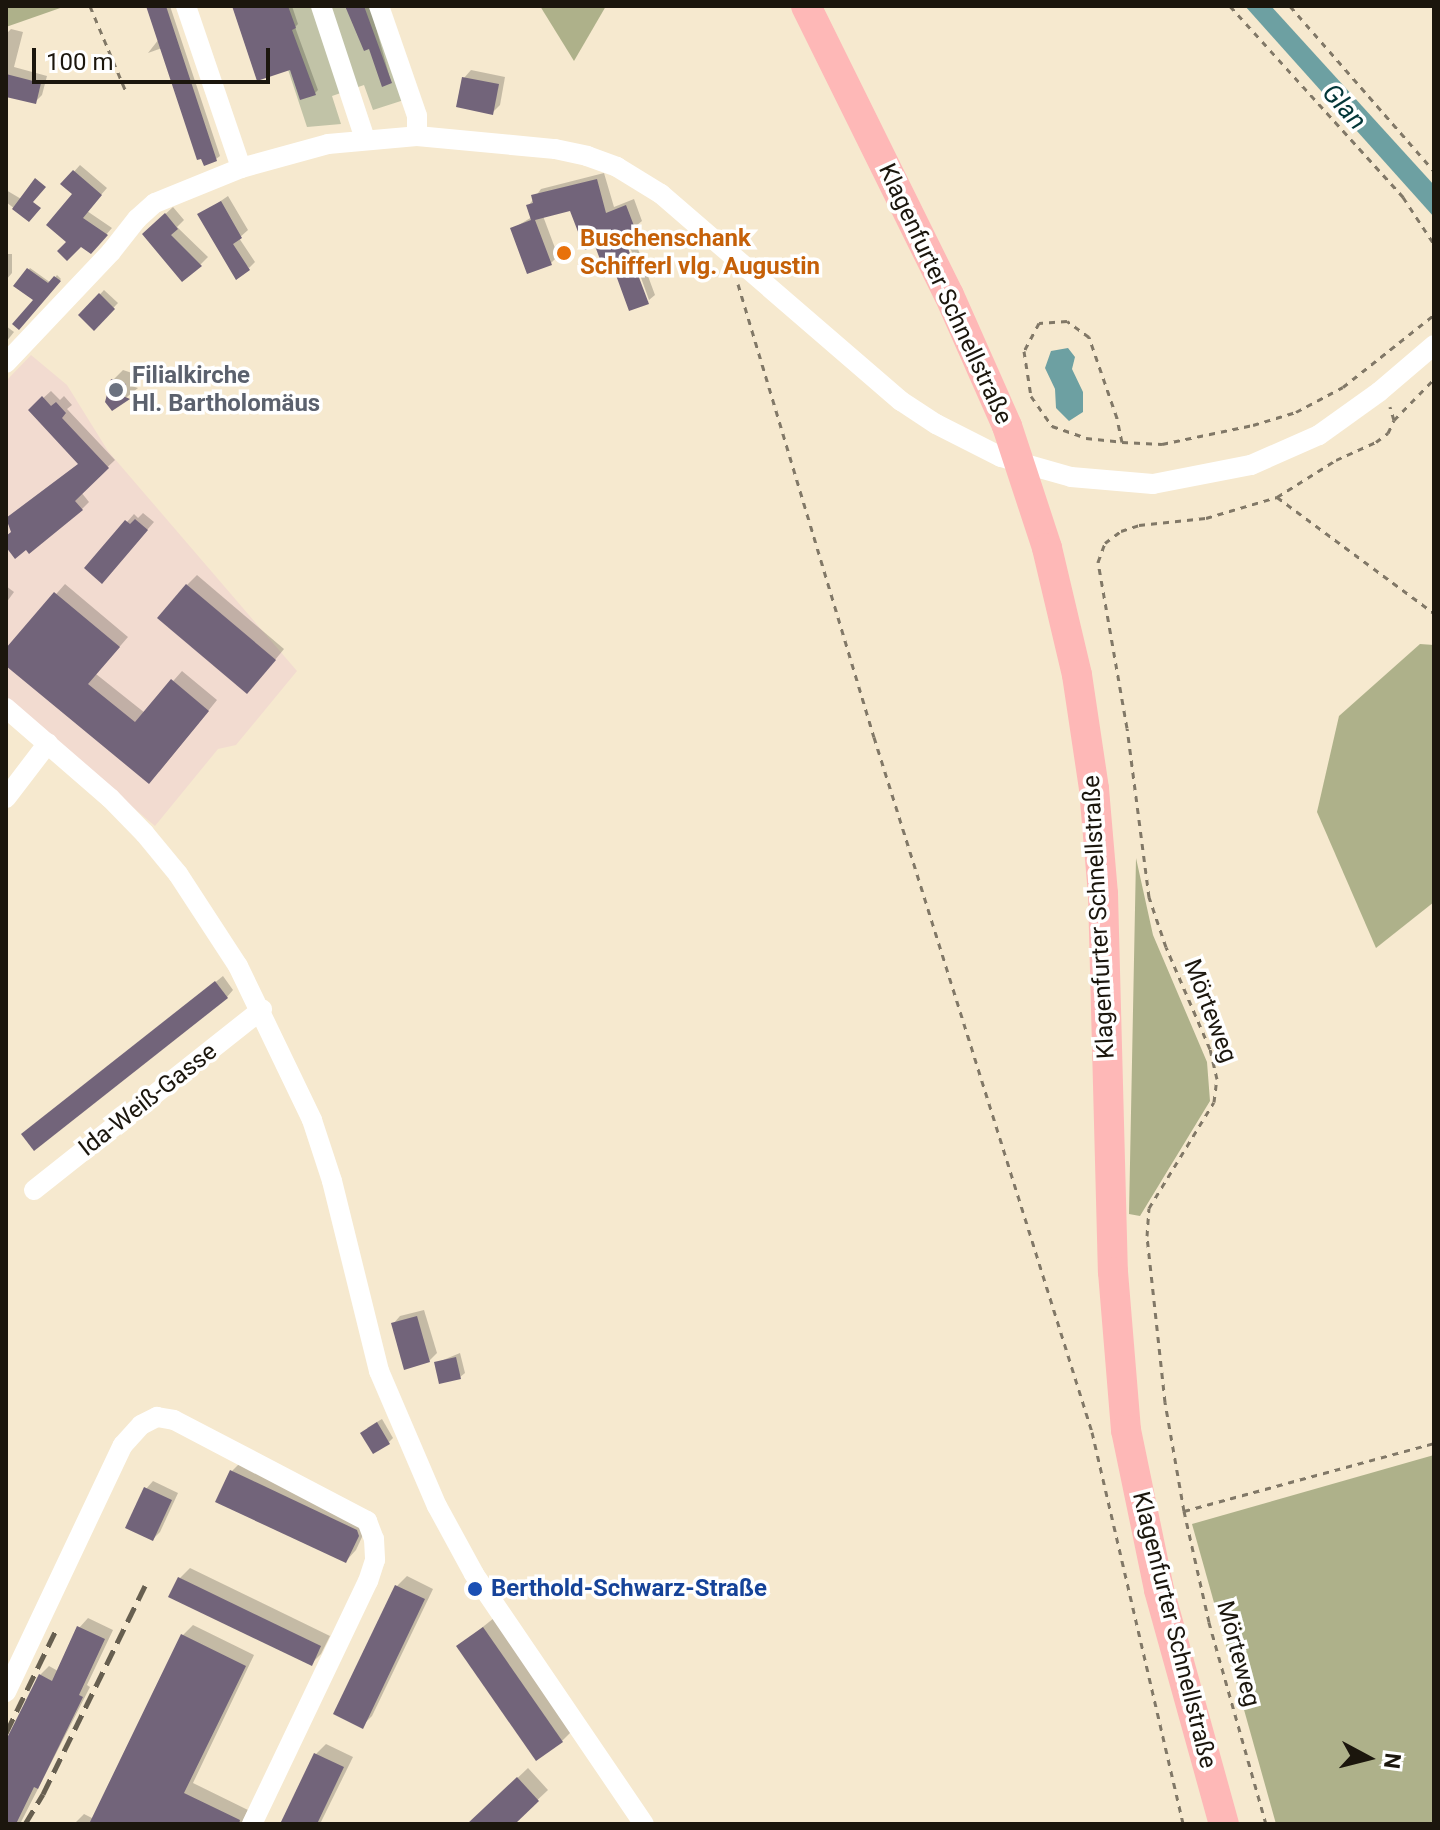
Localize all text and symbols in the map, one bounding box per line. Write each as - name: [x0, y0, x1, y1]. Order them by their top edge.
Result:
- scale bar: [36, 32, 274, 82]
- text: 100 m: [46, 48, 113, 76]
- water label: Glan: [1315, 78, 1373, 136]
- street label: Klagenfurter Schnellstraße: [872, 159, 1018, 429]
- place label: Buschenschank Schifferl vlg. Augustin: [580, 225, 820, 281]
- marker: Buschenschank Schifferl vlg. Augustin: [555, 244, 573, 262]
- place label: Filialkirche Hl. Bartholomäus: [132, 362, 320, 418]
- marker: Filialkirche Hl. Bartholomäus: [107, 381, 125, 399]
- street label: Klagenfurter Schnellstraße: [1077, 774, 1121, 1060]
- street label: Mörteweg: [1177, 955, 1243, 1067]
- street label: Ida-Weiß-Gasse: [73, 1037, 223, 1163]
- street label: Klagenfurter Schnellstraße: [1126, 1489, 1222, 1771]
- place label: Berthold-Schwarz-Straße: [491, 1575, 767, 1603]
- marker: Berthold-Schwarz-Straße: [466, 1580, 484, 1598]
- street label: Mörteweg: [1210, 1598, 1266, 1710]
- north arrow: [1328, 1718, 1408, 1798]
- text: N: [1379, 1752, 1406, 1770]

